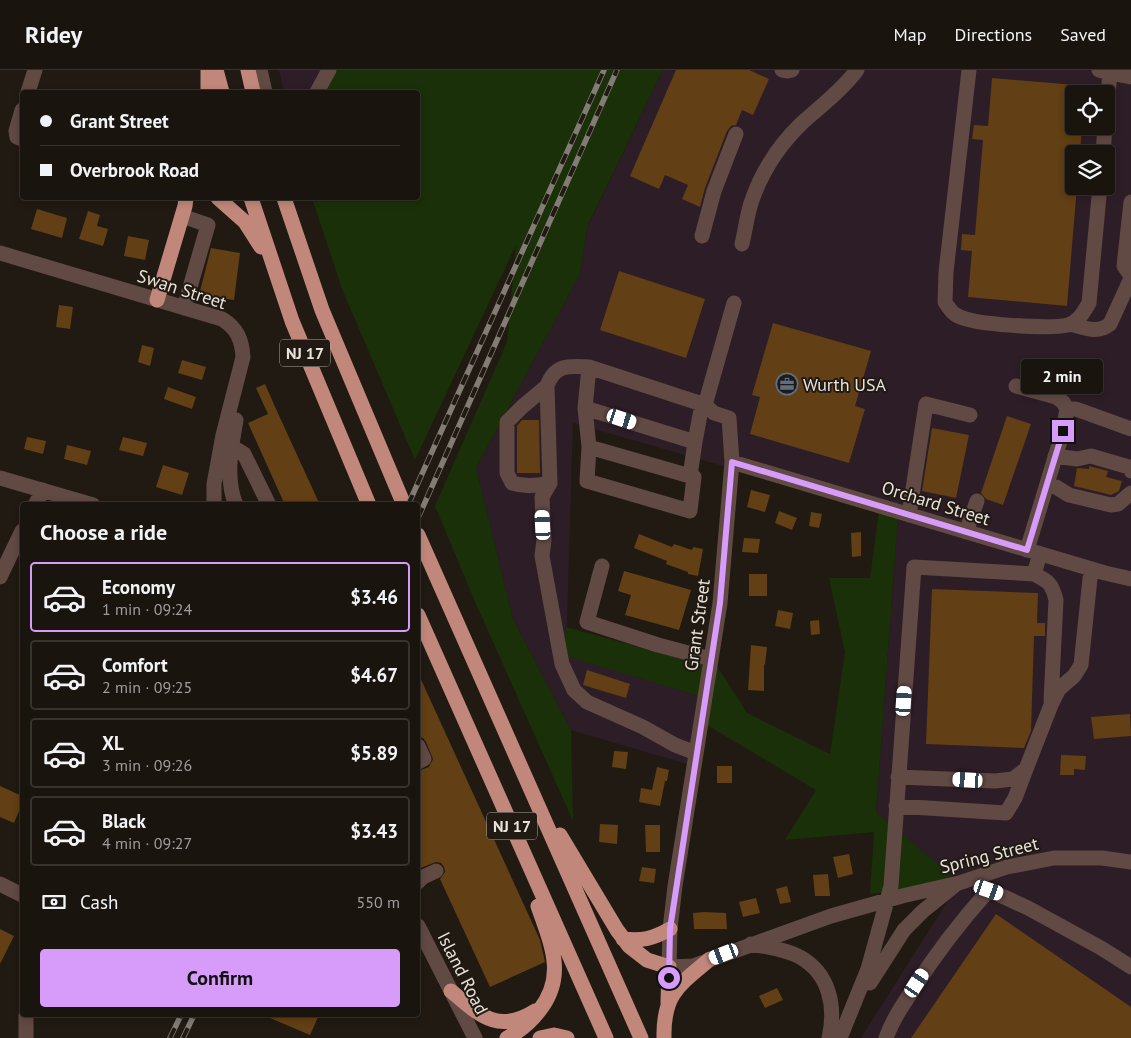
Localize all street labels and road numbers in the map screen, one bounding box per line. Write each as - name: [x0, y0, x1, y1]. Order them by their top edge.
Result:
- street label: Swan Street: [135, 264, 229, 314]
- road number: NJ 17: [280, 340, 330, 366]
- street label: Orchard Street: [879, 476, 993, 530]
- street label: Grant Street: [679, 577, 715, 673]
- road number: NJ 17: [487, 812, 537, 839]
- street label: Spring Street: [937, 832, 1041, 878]
- street label: Island Road: [432, 928, 494, 1018]

